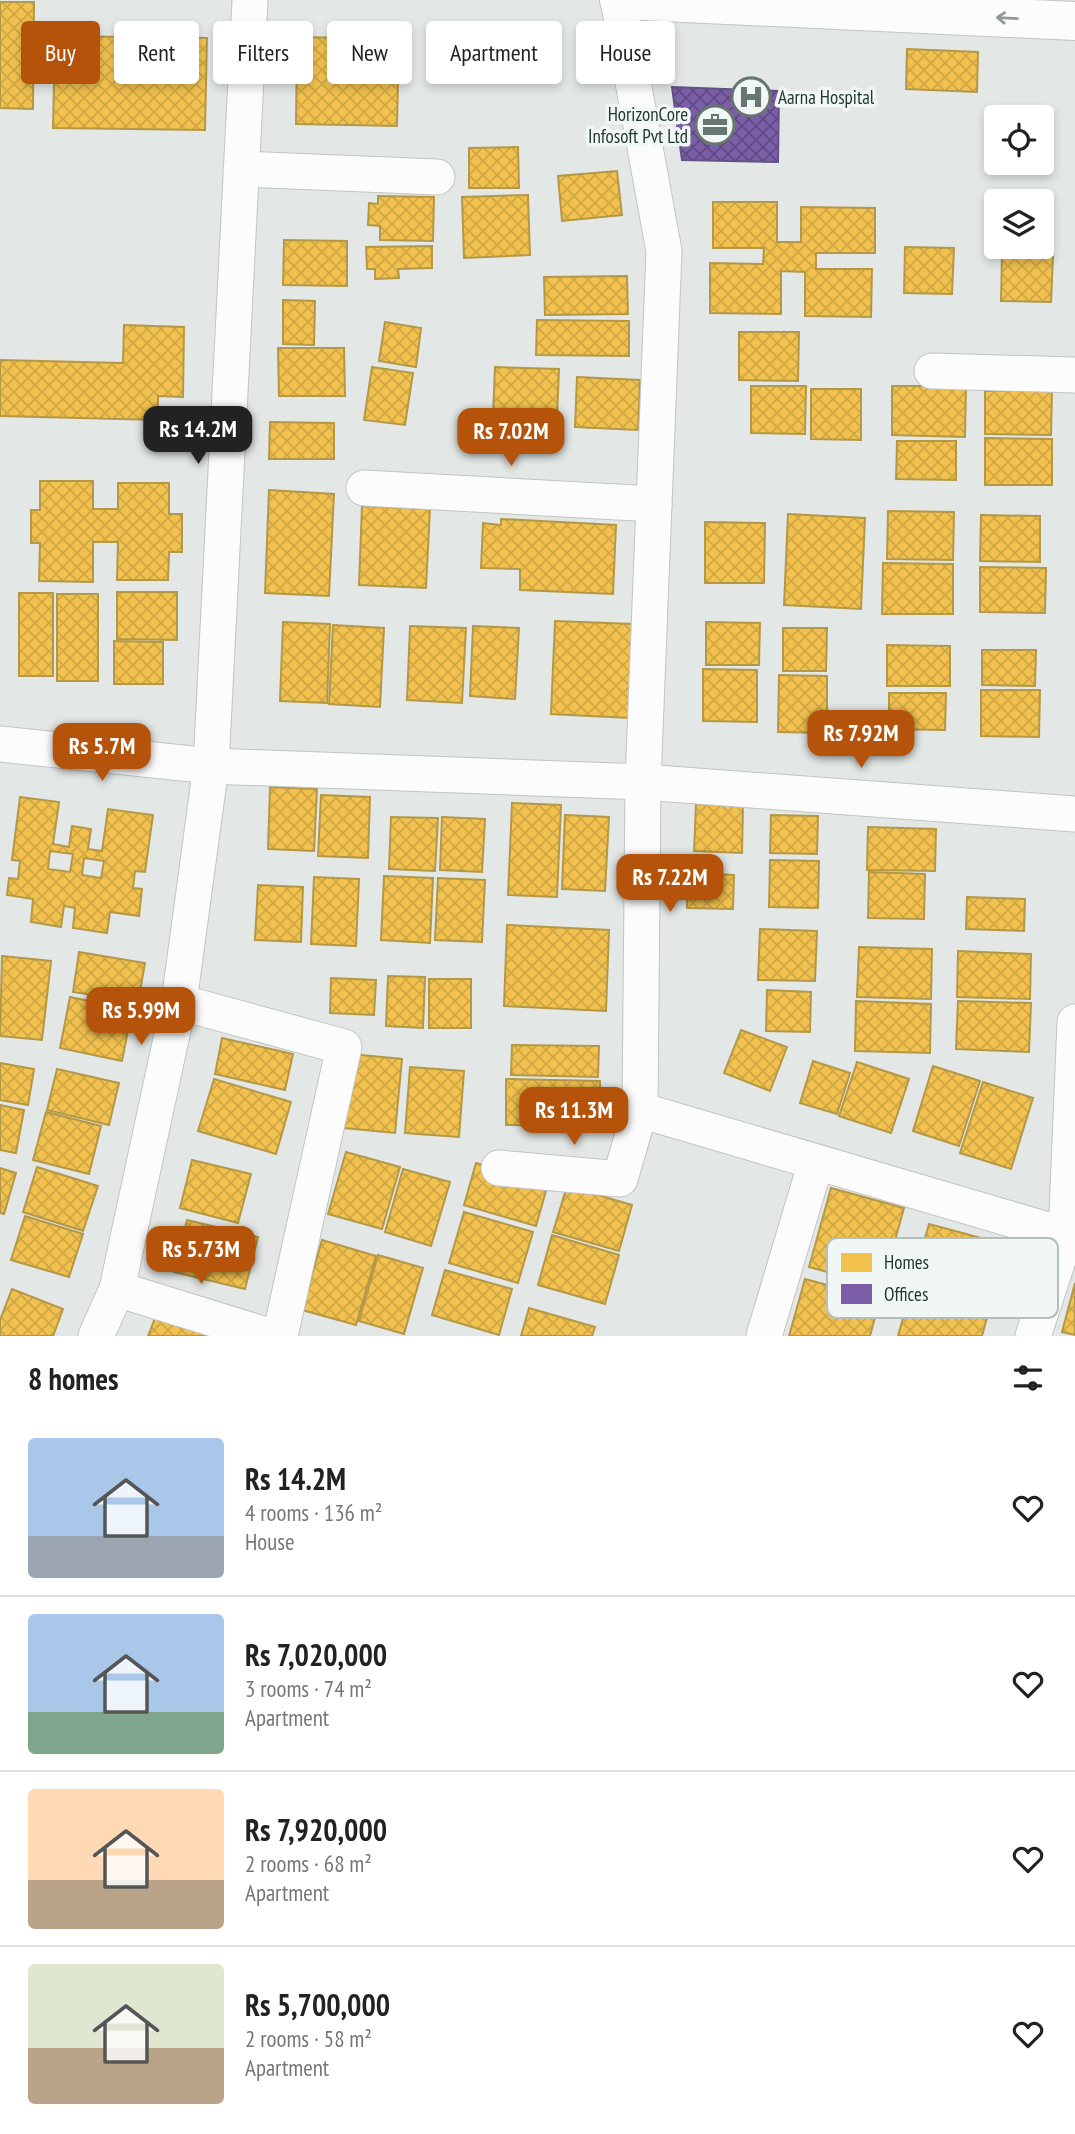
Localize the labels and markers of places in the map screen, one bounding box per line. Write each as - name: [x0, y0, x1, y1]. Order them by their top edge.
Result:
- hospital icon: Aarna Hospital: [730, 76, 772, 118]
- place label: Aarna Hospital: [778, 85, 875, 109]
- place label: HorizonCore Infosoft Pvt Ltd: [588, 102, 688, 148]
- office icon: HorizonCore Infosoft Pvt Ltd: [694, 104, 736, 146]
- pin: Rs 14.2M: [126, 406, 270, 466]
- pin: Rs 7.02M: [439, 408, 583, 468]
- pin: Rs 7.92M: [789, 710, 933, 770]
- pin: Rs 5.7M: [37, 724, 167, 783]
- pin: Rs 7.22M: [598, 855, 742, 914]
- pin: Rs 5.99M: [69, 988, 213, 1047]
- pin: Rs 11.3M: [502, 1088, 646, 1147]
- pin: Rs 5.73M: [129, 1226, 273, 1286]

